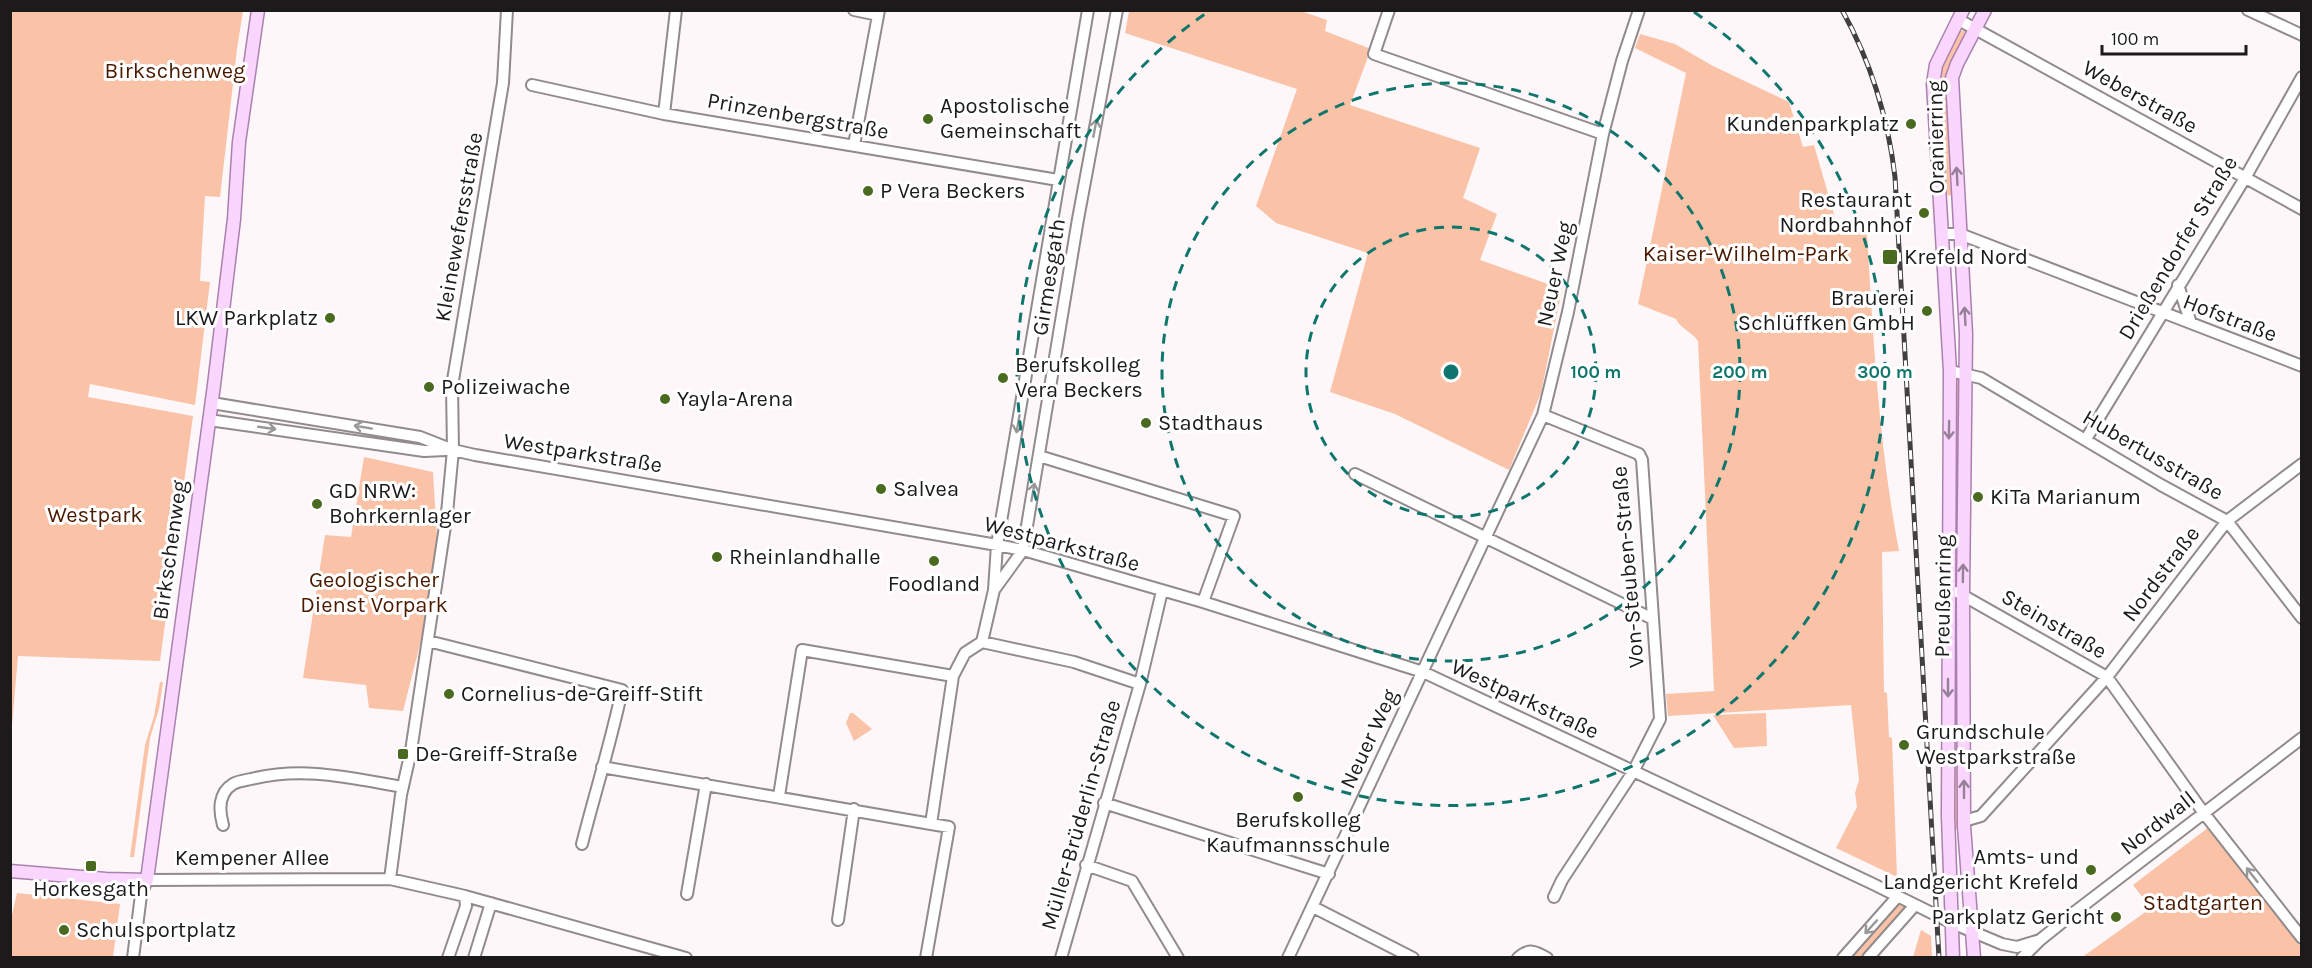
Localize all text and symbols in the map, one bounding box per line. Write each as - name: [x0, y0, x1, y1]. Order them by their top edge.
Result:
- scale bar: [2102, 18, 2246, 56]
- text: 100 m: [2111, 28, 2159, 50]
- street label: Weberstraße: [2078, 55, 2202, 139]
- park label: Birkschenweg: [105, 58, 246, 84]
- street label: Oranierring: [1922, 79, 1950, 194]
- street label: Prinzenbergstraße: [705, 87, 891, 145]
- place label: Apostolische Gemeinschaft: [940, 93, 1081, 144]
- place label: Kundenparkplatz: [1726, 111, 1899, 137]
- marker: Apostolische Gemeinschaft: [921, 112, 935, 126]
- marker: Kundenparkplatz: [1904, 117, 1918, 131]
- one-way arrow: [1090, 119, 1101, 138]
- street label: Kleinewefersstraße: [430, 130, 488, 324]
- street label: Drießendorfer Straße: [2113, 151, 2243, 345]
- one-way arrow: [1951, 166, 1962, 186]
- place label: P Vera Beckers: [880, 178, 1025, 204]
- marker: P Vera Beckers: [861, 184, 875, 198]
- place label: Restaurant Nordbahnhof: [1779, 187, 1912, 238]
- marker: Restaurant Nordbahnhof: [1917, 206, 1931, 220]
- street label: Girmesgath: [1027, 217, 1071, 337]
- street label: Neuer Weg: [1531, 218, 1579, 329]
- park label: Kaiser-Wilhelm-Park: [1643, 241, 1849, 267]
- place label: Krefeld Nord: [1904, 244, 2028, 270]
- marker: Krefeld Nord: [1881, 248, 1899, 266]
- place label: Brauerei Schlüffken GmbH: [1738, 285, 1915, 336]
- street label: Hofstraße: [2179, 288, 2281, 348]
- marker: Brauerei Schlüffken GmbH: [1920, 304, 1934, 318]
- place label: LKW Parkplatz: [175, 305, 318, 331]
- one-way arrow: [1959, 306, 1970, 326]
- marker: LKW Parkplatz: [323, 311, 337, 325]
- place label: Berufskolleg Vera Beckers: [1015, 352, 1143, 403]
- text: 100 m: [1571, 361, 1621, 383]
- text: 200 m: [1712, 361, 1768, 383]
- text: 300 m: [1857, 361, 1913, 383]
- centre of rings: [1441, 362, 1461, 382]
- marker: Berufskolleg Vera Beckers: [996, 371, 1010, 385]
- place label: Polizeiwache: [441, 374, 570, 400]
- marker: Polizeiwache: [422, 380, 436, 394]
- place label: Yayla-Arena: [677, 386, 793, 412]
- marker: Yayla-Arena: [658, 392, 672, 406]
- street label: Hubertusstraße: [2078, 404, 2228, 506]
- place label: Stadthaus: [1158, 410, 1263, 436]
- one-way arrow: [1012, 414, 1023, 434]
- marker: Stadthaus: [1139, 416, 1153, 430]
- one-way arrow: [1943, 419, 1955, 439]
- one-way arrow: [353, 422, 373, 433]
- one-way arrow: [256, 423, 276, 434]
- street label: Westparkstraße: [502, 428, 664, 478]
- street label: Von-Steuben-Straße: [1606, 465, 1650, 669]
- place label: Salvea: [893, 476, 959, 502]
- street label: Birkschenweg: [147, 478, 193, 622]
- place label: GD NRW: Bohrkernlager: [329, 478, 471, 529]
- marker: Salvea: [874, 482, 888, 496]
- one-way arrow: [1028, 483, 1039, 503]
- place label: KiTa Marianum: [1990, 484, 2141, 510]
- marker: KiTa Marianum: [1971, 490, 1985, 504]
- marker: GD NRW: Bohrkernlager: [310, 497, 324, 511]
- park label: Westpark: [47, 502, 143, 528]
- street label: Westparkstraße: [981, 511, 1143, 577]
- street label: Nordstraße: [2117, 521, 2205, 627]
- street label: Preußenring: [1929, 534, 1957, 658]
- place label: Rheinlandhalle: [729, 544, 880, 570]
- marker: Rheinlandhalle: [710, 550, 724, 564]
- marker: Foodland: [927, 554, 941, 568]
- one-way arrow: [1958, 563, 1969, 583]
- park label: Geologischer Dienst Vorpark: [300, 567, 448, 618]
- place label: Foodland: [888, 571, 980, 597]
- street label: Steinstraße: [1997, 583, 2111, 665]
- street label: Westparkstraße: [1447, 653, 1603, 745]
- one-way arrow: [1942, 677, 1954, 697]
- place label: Cornelius-de-Greiff-Stift: [461, 681, 703, 707]
- street label: Neuer Weg: [1335, 685, 1404, 793]
- marker: Cornelius-de-Greiff-Stift: [442, 687, 456, 701]
- street label: Müller-Brüderlin-Straße: [1036, 697, 1126, 933]
- place label: Grundschule Westparkstraße: [1916, 719, 2076, 770]
- marker: Grundschule Westparkstraße: [1897, 738, 1911, 752]
- place label: De-Greiff-Straße: [415, 741, 578, 767]
- marker: De-Greiff-Straße: [396, 747, 410, 761]
- one-way arrow: [1958, 779, 1970, 799]
- street label: Nordwall: [2115, 786, 2201, 860]
- marker: Berufskolleg Kaufmannsschule: [1291, 790, 1305, 804]
- place label: Berufskolleg Kaufmannsschule: [1206, 807, 1390, 858]
- place label: Amts- und Landgericht Krefeld: [1883, 844, 2079, 895]
- street label: Kempener Allee: [175, 845, 329, 871]
- marker: Horkesgath: [84, 859, 98, 873]
- marker: Amts- und Landgericht Krefeld: [2084, 863, 2098, 877]
- one-way arrow: [2246, 868, 2259, 884]
- place label: Horkesgath: [33, 876, 149, 902]
- park label: Stadtgarten: [2143, 890, 2263, 916]
- place label: Parkplatz Gericht: [1931, 904, 2104, 930]
- marker: Parkplatz Gericht: [2109, 910, 2123, 924]
- place label: Schulsportplatz: [76, 917, 236, 943]
- one-way arrow: [1864, 919, 1878, 934]
- marker: Schulsportplatz: [57, 923, 71, 937]

